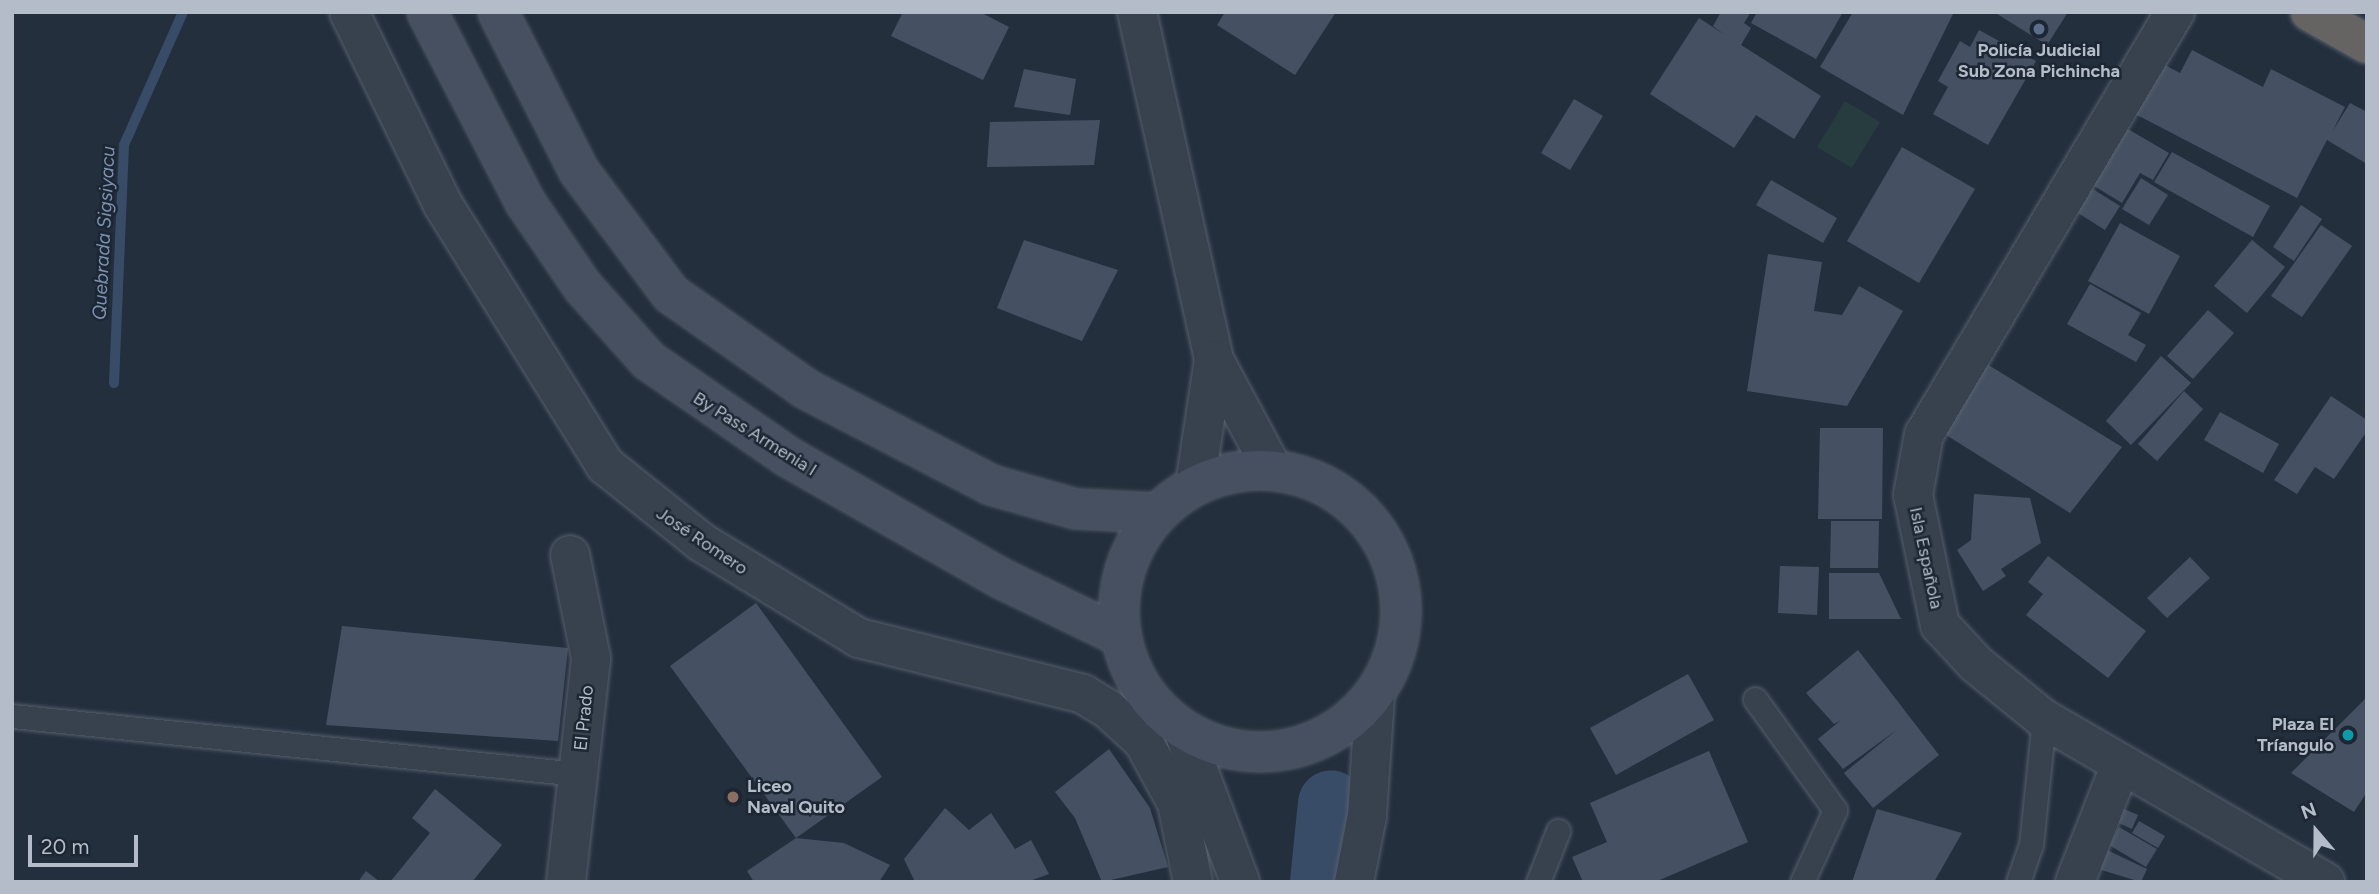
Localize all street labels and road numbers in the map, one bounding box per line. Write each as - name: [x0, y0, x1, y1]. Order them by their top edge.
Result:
- street label: By Pass Armenia I: [689, 387, 821, 481]
- street label: José Romero: [652, 502, 752, 580]
- street label: Isla Española: [1905, 505, 1947, 611]
- street label: El Prado: [570, 684, 598, 752]

